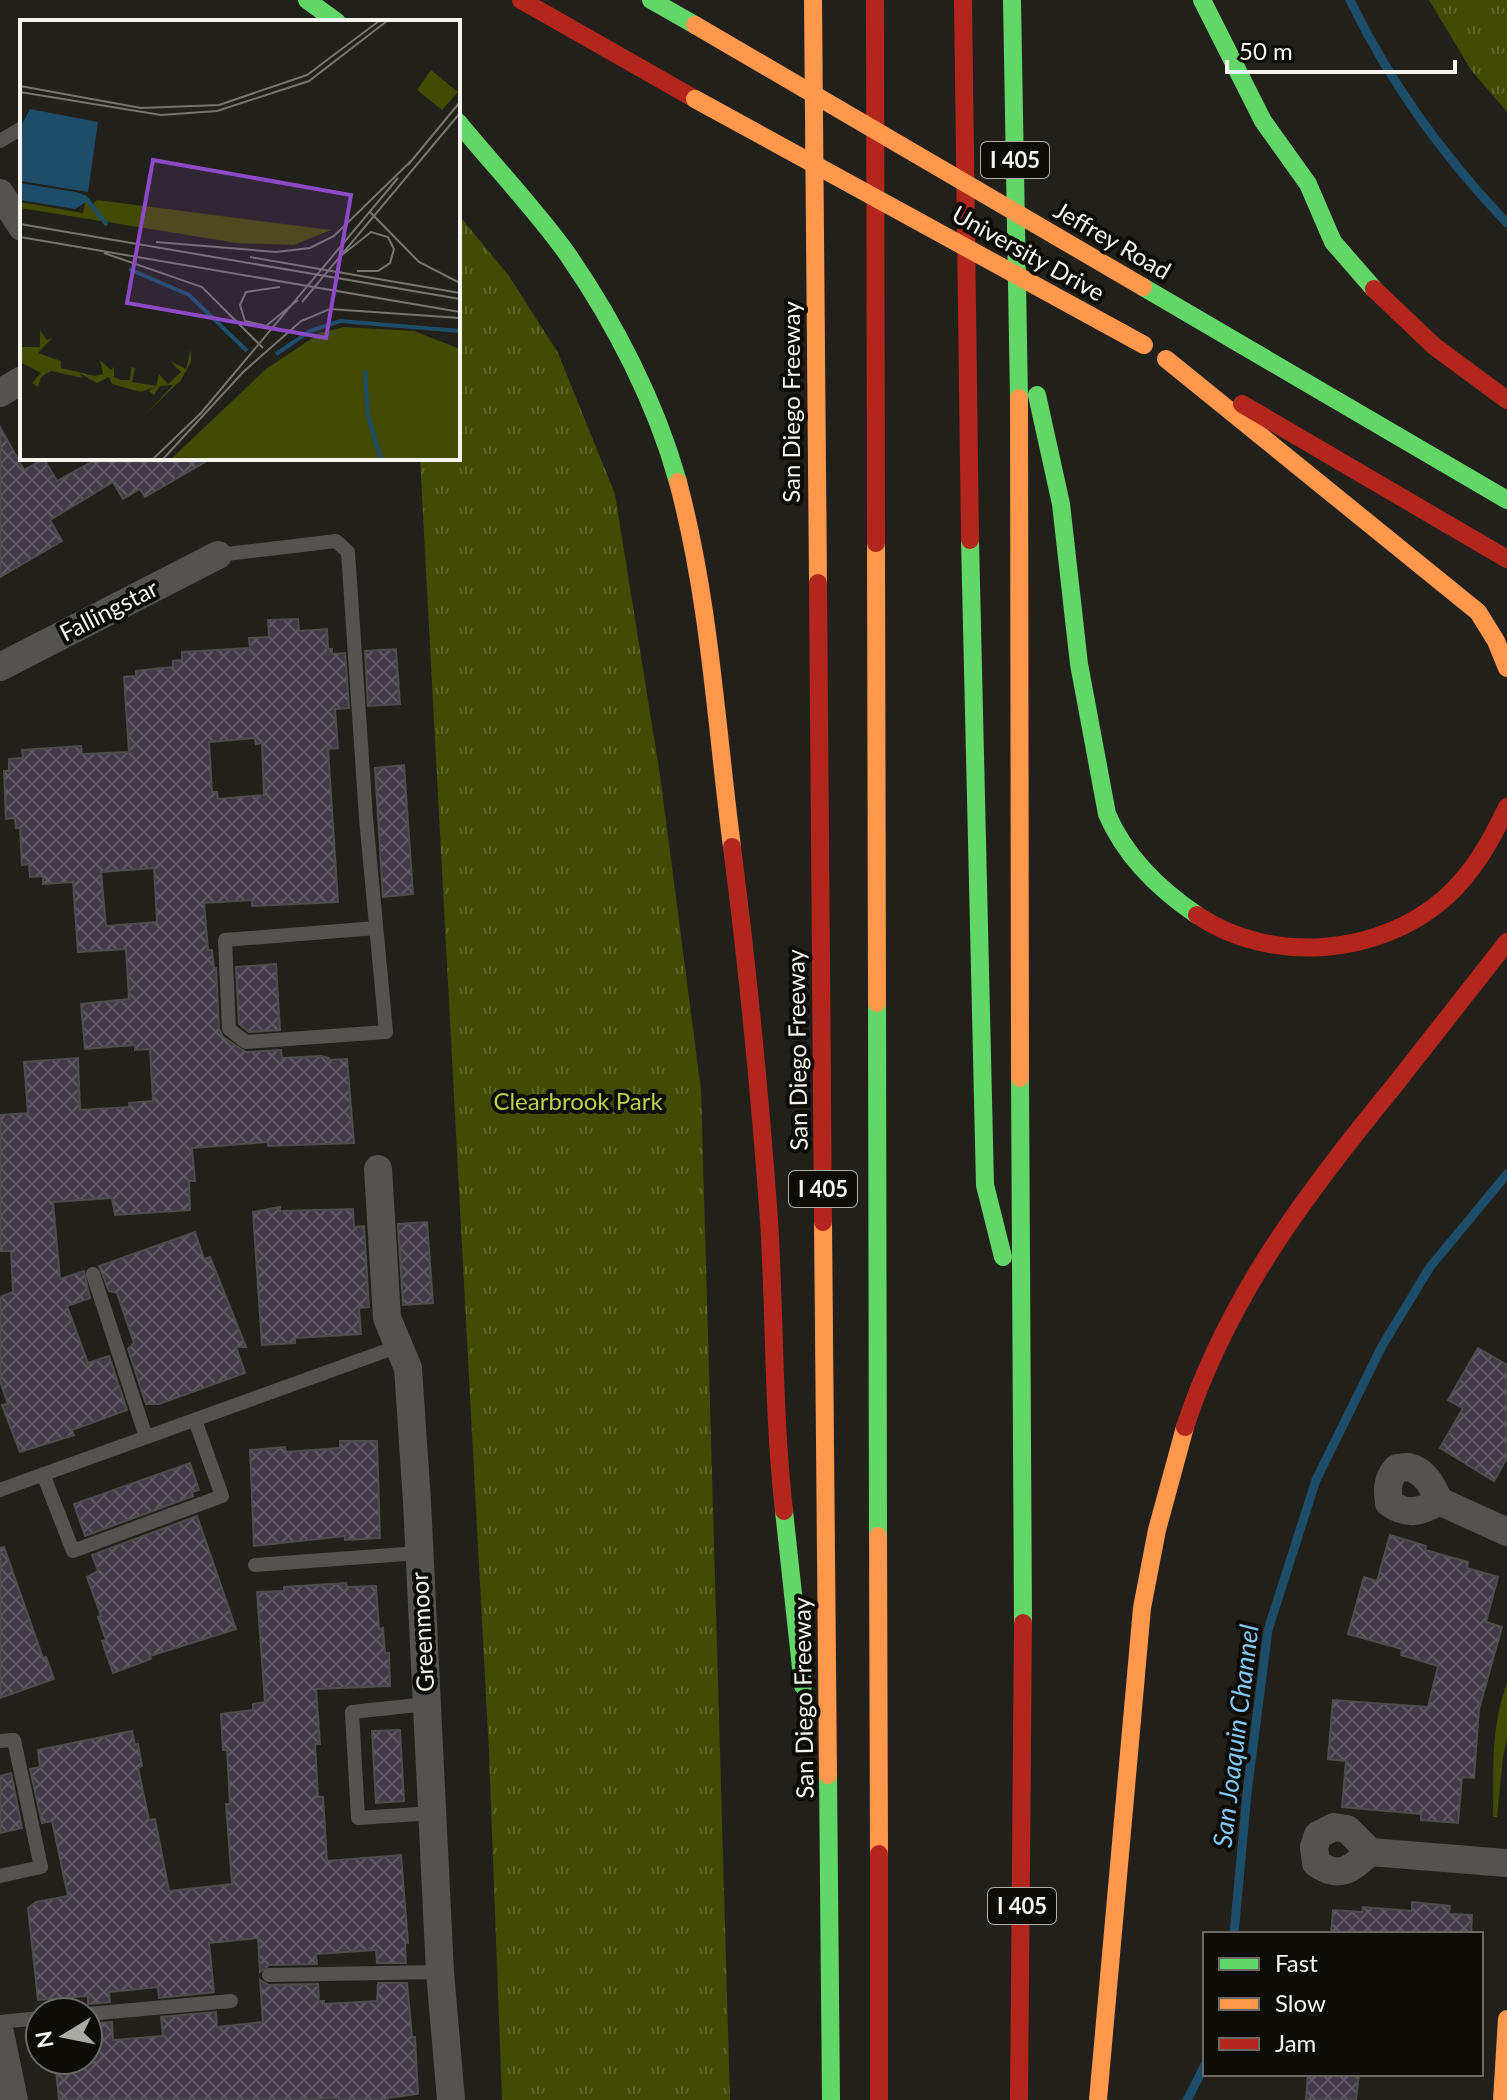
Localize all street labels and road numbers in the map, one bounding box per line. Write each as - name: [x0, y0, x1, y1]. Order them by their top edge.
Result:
- road number: I 405: [981, 142, 1049, 178]
- street label: Jeffrey Road: [1049, 195, 1176, 285]
- street label: University Drive: [947, 199, 1110, 307]
- street label: San Diego Freeway: [776, 301, 805, 503]
- street label: Fallingstar: [54, 572, 163, 647]
- street label: San Diego Freeway: [780, 948, 813, 1151]
- road number: I 405: [789, 1171, 857, 1207]
- street label: Greenmoor: [404, 1571, 439, 1693]
- street label: San Diego Freeway: [786, 1596, 819, 1799]
- road number: I 405: [988, 1888, 1056, 1924]

